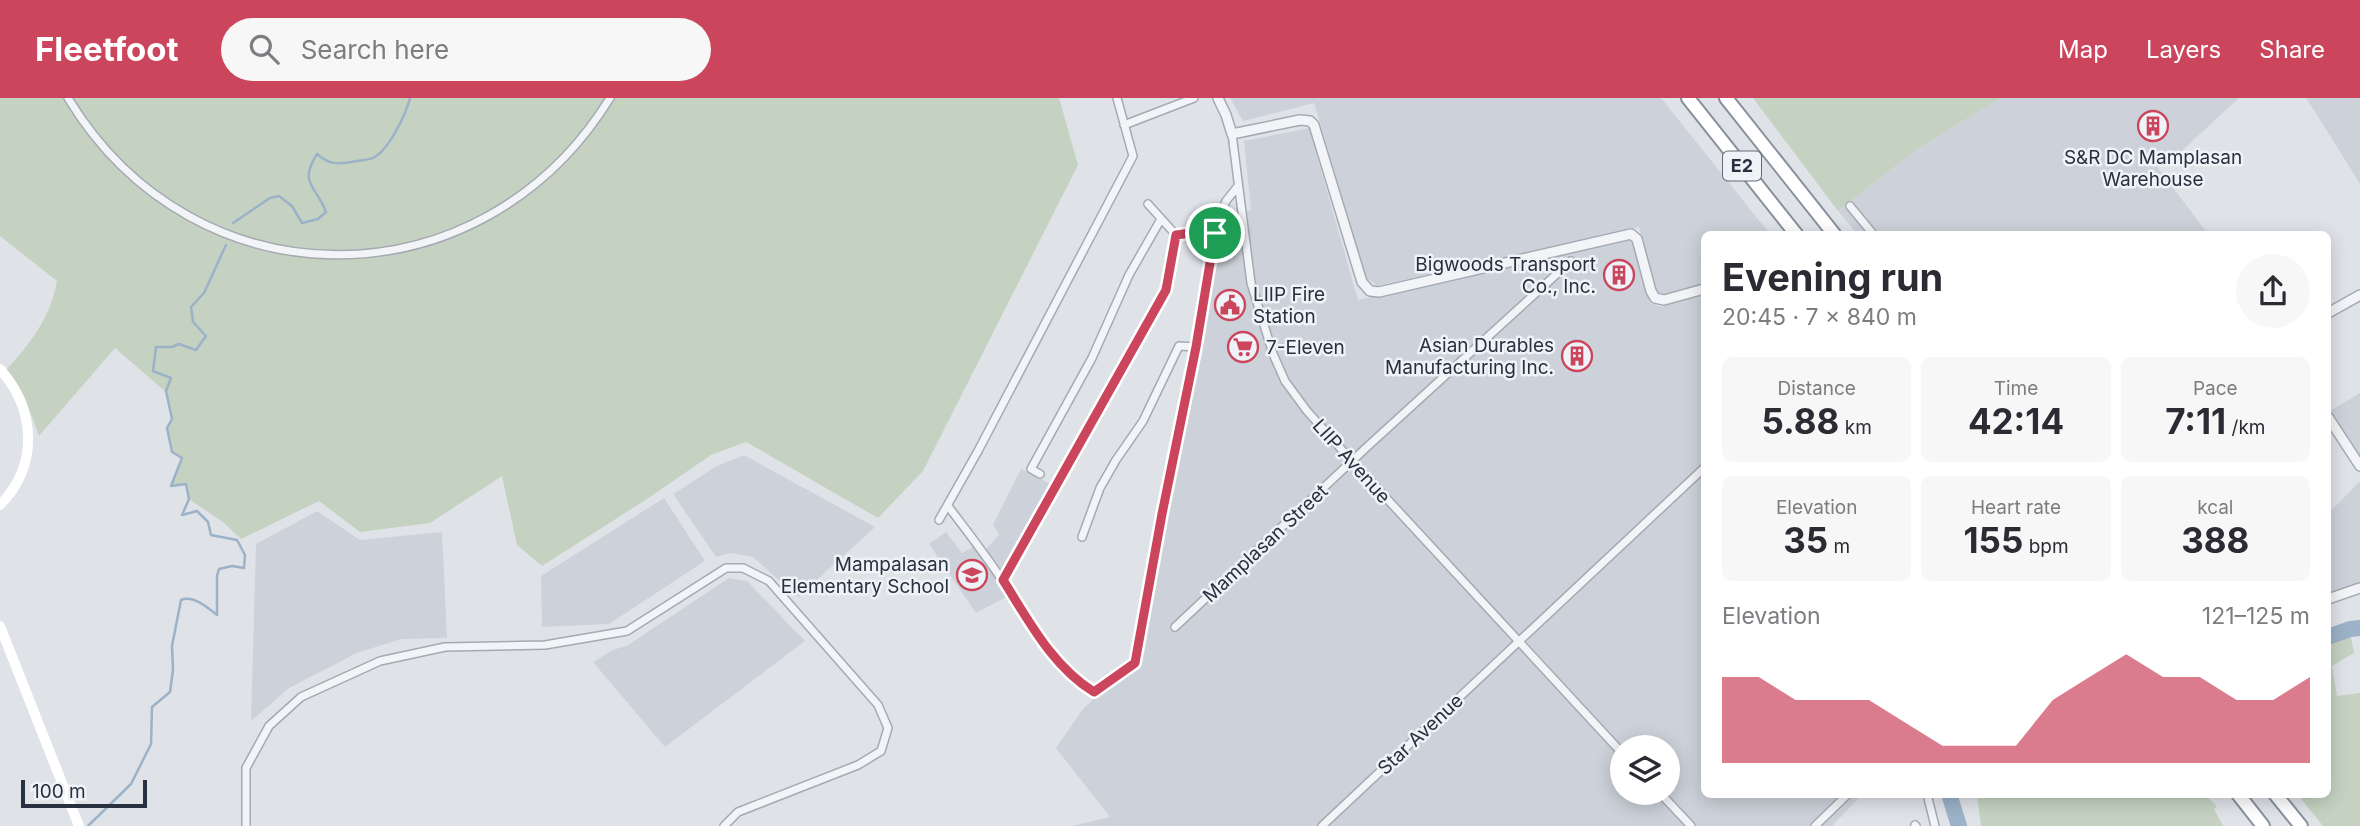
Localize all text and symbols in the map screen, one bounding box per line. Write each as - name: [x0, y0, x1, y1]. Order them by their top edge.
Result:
- search box: [221, 18, 711, 81]
- text: Fleetfoot: [35, 29, 179, 69]
- icon: search: [245, 30, 283, 68]
- text: Search here: [301, 34, 449, 65]
- text: Map: [2058, 35, 2108, 64]
- text: Layers: [2146, 35, 2221, 64]
- text: Share: [2259, 35, 2325, 64]
- building icon: S&R DC Mamplasan Warehouse: [2136, 109, 2170, 143]
- place label: S&R DC Mamplasan Warehouse: [2064, 146, 2242, 191]
- road number: E2: [1723, 152, 1761, 180]
- pin: [1185, 203, 1245, 263]
- icon: arrive: [1196, 214, 1234, 252]
- place label: Bigwoods Transport Co., Inc.: [1415, 253, 1596, 298]
- text: Evening run: [1722, 254, 1943, 300]
- button: share: [2236, 254, 2310, 328]
- building icon: Bigwoods Transport Co., Inc.: [1602, 258, 1636, 292]
- place label: LIIP Fire Station: [1253, 283, 1325, 328]
- public building icon: LIIP Fire Station: [1213, 288, 1247, 322]
- text: 20:45 · 7 × 840 m: [1722, 303, 1917, 331]
- supermarket icon: 7-Eleven: [1226, 330, 1260, 364]
- place label: Asian Durables Manufacturing Inc.: [1385, 334, 1554, 379]
- place label: 7-Eleven: [1266, 336, 1345, 359]
- building icon: Asian Durables Manufacturing Inc.: [1560, 339, 1594, 373]
- text: Distance: [1777, 377, 1856, 400]
- text: Time: [1994, 377, 2038, 400]
- text: Pace: [2193, 377, 2238, 400]
- text: 5.88: [1762, 400, 1839, 442]
- text: 42:14: [1968, 400, 2064, 442]
- text: 7:11: [2165, 400, 2226, 442]
- street label: LIIP Avenue: [1308, 415, 1395, 508]
- text: km: [1839, 416, 1872, 439]
- text: /km: [2226, 416, 2265, 439]
- street label: Mamplasan Street: [1198, 480, 1333, 607]
- text: Elevation: [1776, 496, 1857, 519]
- text: Heart rate: [1971, 496, 2061, 519]
- text: kcal: [2197, 496, 2233, 519]
- text: 35: [1783, 519, 1828, 561]
- text: 155: [1963, 519, 2023, 561]
- text: 388: [2181, 519, 2249, 561]
- text: m: [1828, 535, 1850, 558]
- text: bpm: [2023, 535, 2069, 558]
- place label: Mampalasan Elementary School: [781, 553, 949, 598]
- school or university icon: Mampalasan Elementary School: [955, 558, 989, 592]
- text: Elevation: [1722, 602, 1821, 630]
- text: 121–125 m: [2202, 602, 2310, 630]
- street label: Star Avenue: [1373, 689, 1468, 780]
- map controls: [1610, 735, 1680, 805]
- button: layers: [1610, 735, 1680, 805]
- scale bar: [21, 777, 147, 809]
- text: 100 m: [32, 780, 86, 803]

